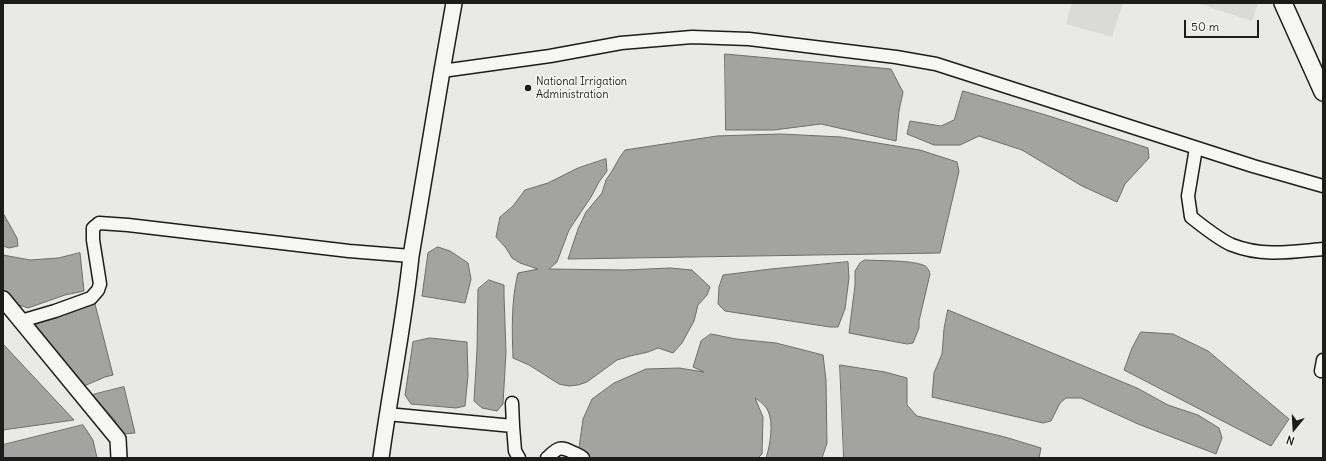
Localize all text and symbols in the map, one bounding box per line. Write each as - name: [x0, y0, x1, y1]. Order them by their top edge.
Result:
- scale bar: [1186, 12, 1261, 38]
- text: 50 m: [1191, 19, 1219, 34]
- place label: National Irrigation Administration: [536, 75, 627, 101]
- marker: National Irrigation Administration: [523, 83, 533, 93]
- north arrow: [1274, 409, 1314, 449]
- text: N: [1285, 433, 1296, 448]

